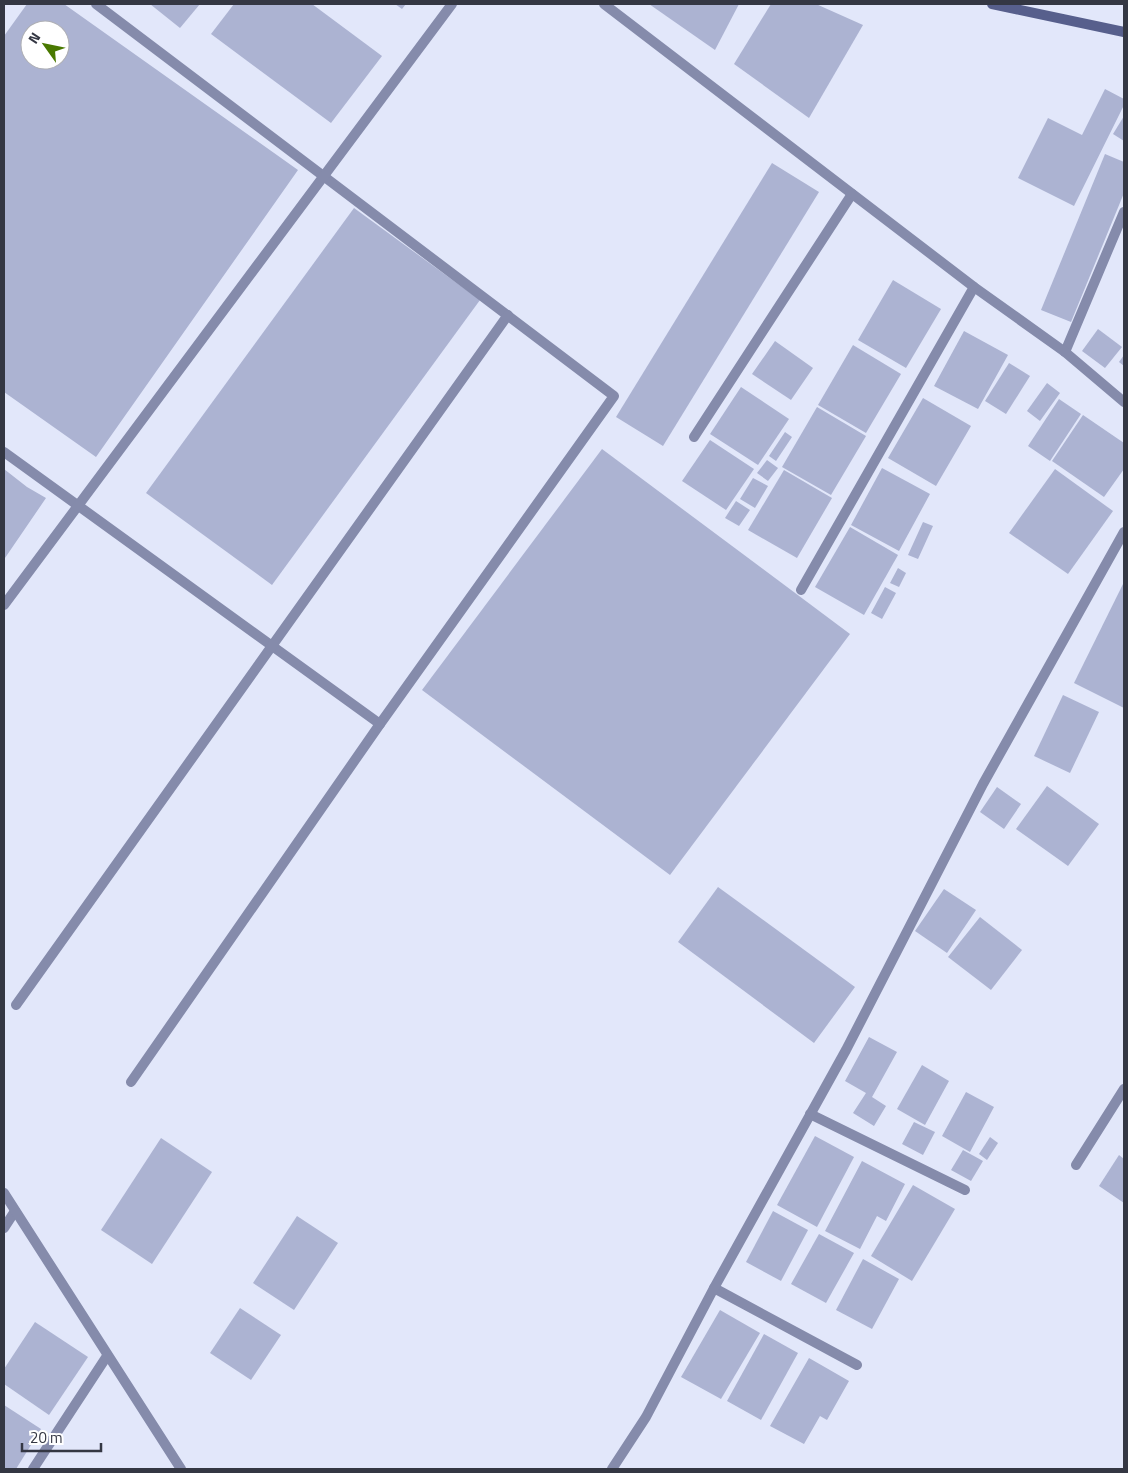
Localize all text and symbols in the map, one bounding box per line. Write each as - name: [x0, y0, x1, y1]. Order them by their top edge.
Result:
- north arrow: [20, 20, 70, 70]
- text: N: [22, 28, 45, 47]
- scale bar: [22, 1420, 101, 1452]
- text: 20 m: [30, 1426, 63, 1449]

